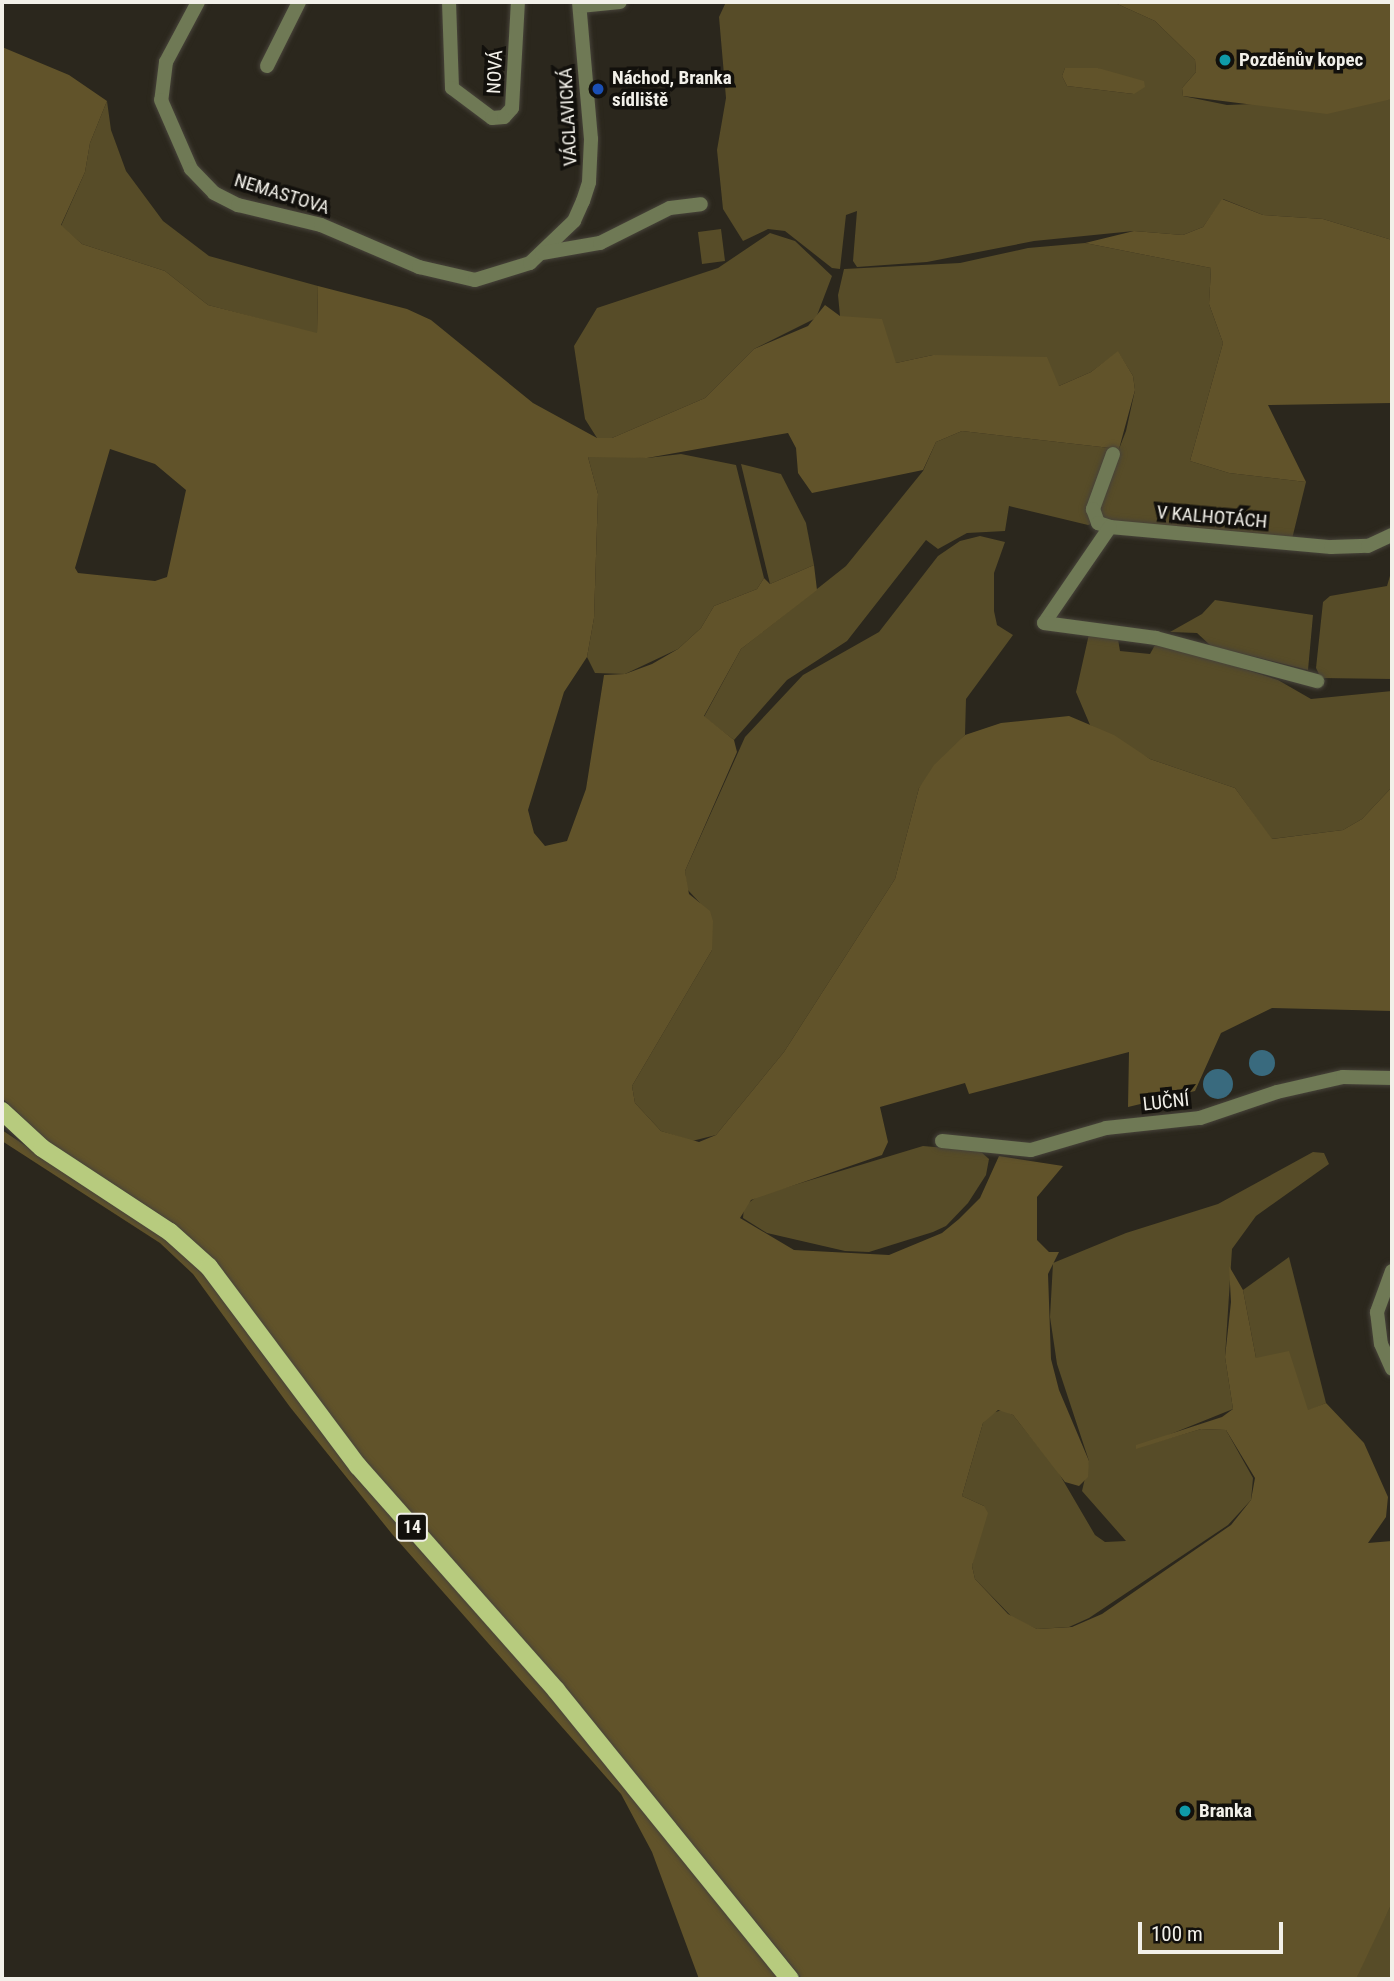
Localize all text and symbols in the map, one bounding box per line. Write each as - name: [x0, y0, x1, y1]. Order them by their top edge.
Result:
- street label: NOVÁ: [482, 49, 508, 95]
- place label: Pozděnův kopec: [1239, 49, 1363, 71]
- marker: Pozděnův kopec: [1217, 52, 1233, 68]
- street label: VÁCLAVICKÁ: [554, 67, 582, 167]
- place label: Náchod, Branka sídliště: [612, 67, 732, 111]
- marker: Náchod, Branka sídliště: [590, 81, 606, 97]
- street label: NEMASTOVA: [232, 169, 332, 219]
- street label: V KALHOTÁCH: [1156, 501, 1268, 533]
- street label: LUČNÍ: [1142, 1088, 1190, 1116]
- road number: 14: [394, 1512, 430, 1542]
- place label: Branka: [1199, 1800, 1252, 1822]
- marker: Branka: [1177, 1803, 1193, 1819]
- scale bar: [1142, 1908, 1287, 1952]
- text: 100 m: [1151, 1922, 1203, 1946]

